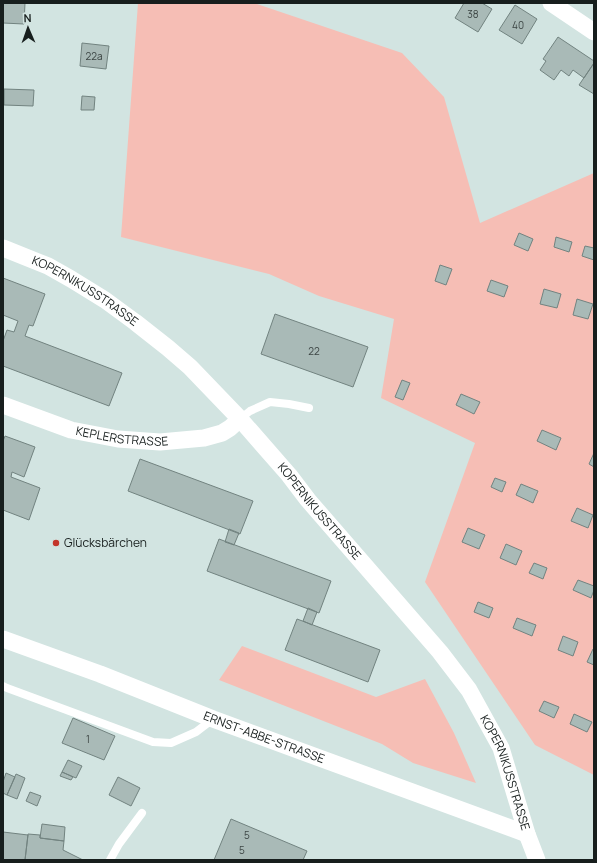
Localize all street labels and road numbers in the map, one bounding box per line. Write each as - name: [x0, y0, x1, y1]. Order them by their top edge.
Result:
- street label: KOPERNIKUSSTRASSE: [30, 251, 142, 330]
- street label: KEPLERSTRASSE: [74, 422, 169, 450]
- street label: KOPERNIKUSSTRASSE: [274, 459, 365, 564]
- street label: ERNST-ABBE-STRASSE: [201, 707, 327, 767]
- street label: KOPERNIKUSSTRASSE: [476, 712, 534, 832]

